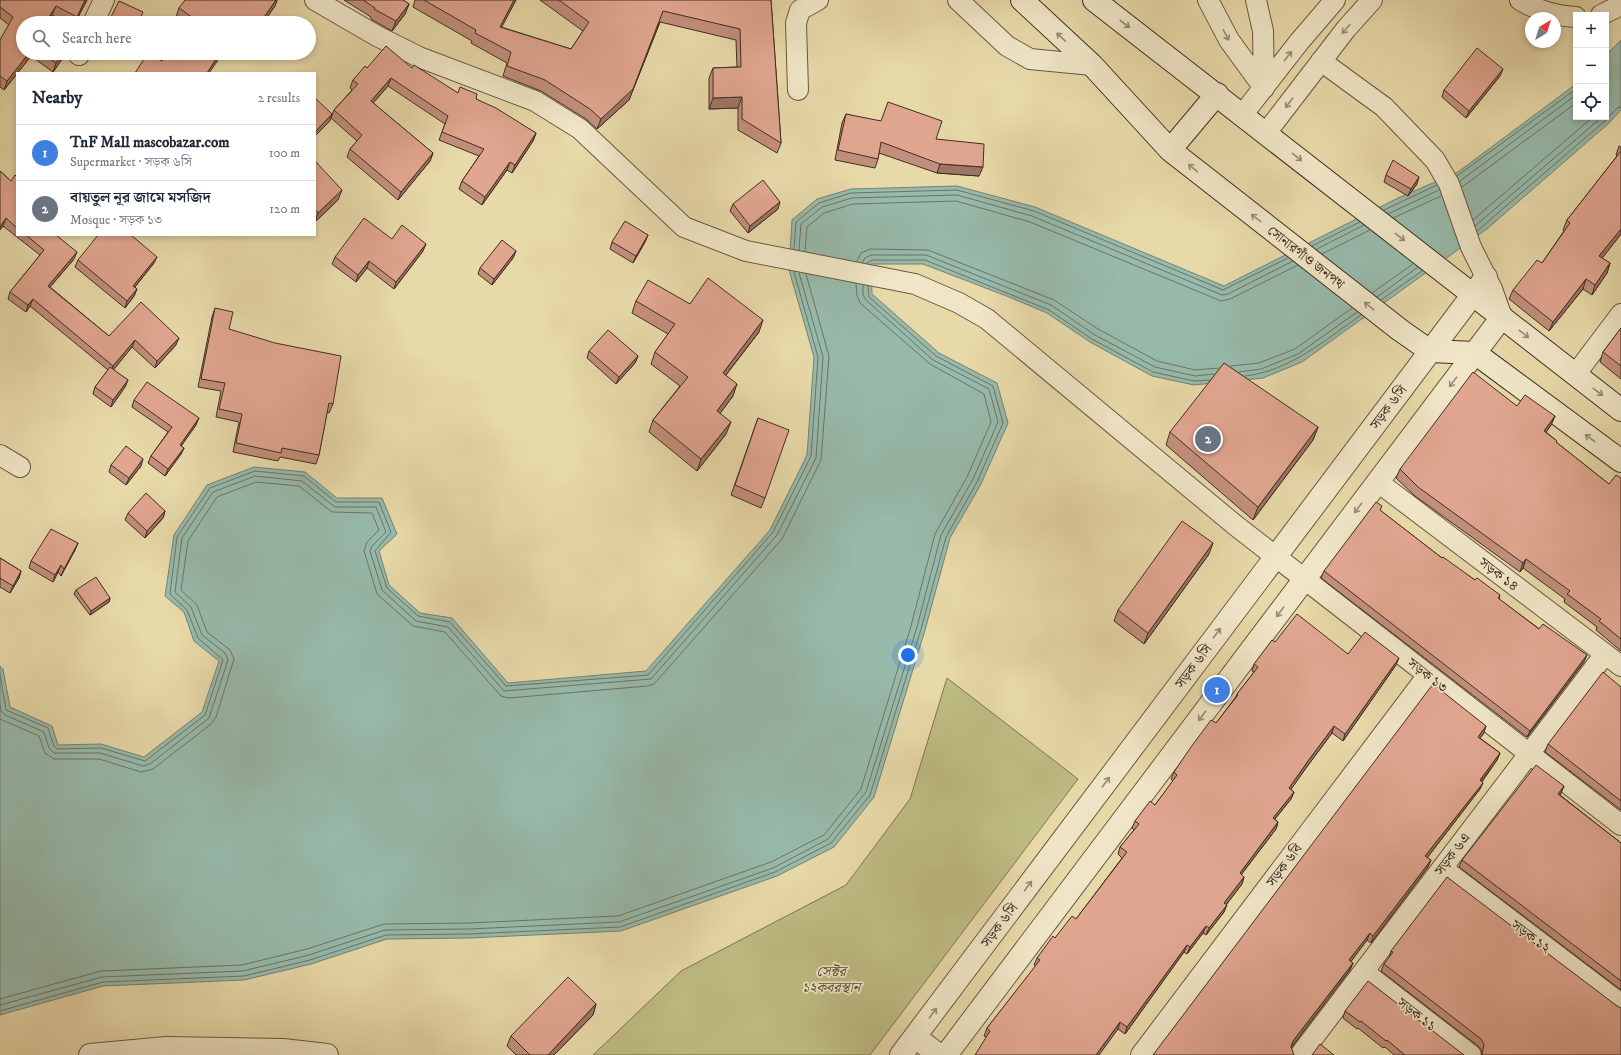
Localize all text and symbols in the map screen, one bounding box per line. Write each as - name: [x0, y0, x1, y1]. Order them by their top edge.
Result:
- north arrow: [1525, 12, 1561, 48]
- map controls: [1573, 12, 1609, 120]
- button: +: [1573, 12, 1609, 48]
- search box: [16, 16, 316, 60]
- one-way arrow: [1119, 19, 1130, 28]
- one-way arrow: [1342, 24, 1351, 35]
- icon: search: [30, 27, 52, 49]
- text: Search here: [62, 29, 131, 48]
- one-way arrow: [1223, 29, 1230, 41]
- one-way arrow: [1057, 33, 1067, 42]
- button: −: [1573, 48, 1609, 84]
- one-way arrow: [1283, 51, 1292, 62]
- button: locate: [1573, 84, 1609, 120]
- text: Nearby: [32, 87, 82, 109]
- text: 2 results: [258, 90, 300, 106]
- one-way arrow: [1285, 97, 1294, 108]
- text: TnF Mall mascobazar.com: [70, 133, 230, 152]
- text: 1: [43, 145, 47, 161]
- text: 100 m: [269, 145, 300, 161]
- one-way arrow: [1292, 153, 1303, 161]
- text: Supermarket · সড়ক ৬সি: [70, 154, 192, 170]
- one-way arrow: [1188, 164, 1198, 173]
- text: বায়তুল নূর জামে মসজিদ: [70, 188, 211, 207]
- text: 2: [42, 201, 48, 217]
- text: 120 m: [269, 201, 300, 217]
- text: Mosque · সড়ক ১৩: [70, 212, 162, 228]
- one-way arrow: [1250, 213, 1261, 222]
- street label: সোনারগাঁও জনপথ: [1263, 222, 1349, 294]
- one-way arrow: [1394, 233, 1405, 241]
- one-way arrow: [1364, 302, 1375, 310]
- one-way arrow: [1518, 330, 1529, 338]
- one-way arrow: [1449, 376, 1458, 387]
- street label: সড়ক ৬সি: [1366, 381, 1412, 434]
- one-way arrow: [1592, 388, 1603, 396]
- pin: 2: [1195, 424, 1221, 454]
- one-way arrow: [1584, 433, 1595, 442]
- one-way arrow: [1354, 502, 1362, 513]
- street label: সড়ক ১৪: [1474, 553, 1522, 596]
- one-way arrow: [1276, 606, 1284, 617]
- one-way arrow: [1213, 628, 1222, 639]
- street label: সড়ক ৬সি: [1171, 640, 1217, 693]
- your location: [898, 645, 918, 665]
- street label: সড়ক ১৩: [1403, 654, 1451, 697]
- pin: 1: [1204, 675, 1230, 705]
- one-way arrow: [1198, 710, 1206, 721]
- one-way arrow: [1102, 777, 1110, 788]
- street label: সড়ক ৬এ: [1430, 830, 1475, 880]
- street label: সড়ক ৬বি: [1262, 840, 1307, 892]
- one-way arrow: [1024, 881, 1032, 892]
- street label: সড়ক ৬সি: [977, 899, 1023, 952]
- street label: সড়ক ১২: [1507, 916, 1554, 958]
- park label: সেক্টর ১২কবরস্থান: [802, 963, 863, 997]
- street label: সড়ক ১১: [1392, 993, 1440, 1036]
- one-way arrow: [929, 1007, 937, 1018]

